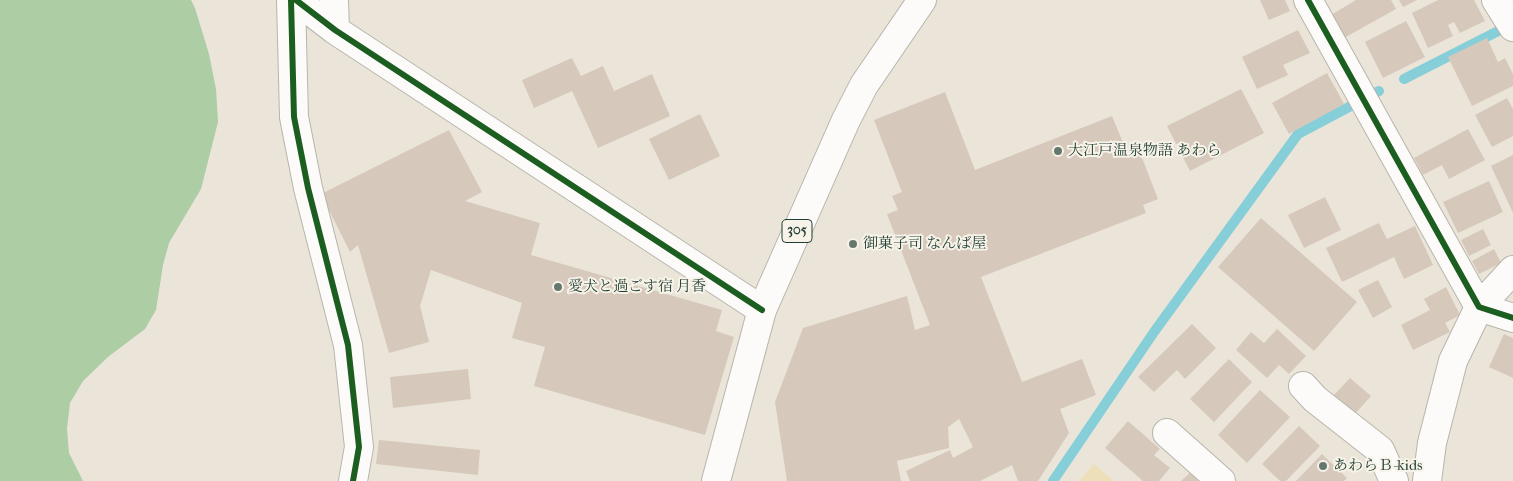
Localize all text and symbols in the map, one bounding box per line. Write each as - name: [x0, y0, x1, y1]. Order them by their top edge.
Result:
- place label: 大江戸温泉物語 あわら: [1068, 142, 1221, 160]
- marker: 大江戸温泉物語 あわら: [1052, 145, 1064, 157]
- road number: 305: [782, 220, 812, 242]
- place label: 御菓子司 なんば屋: [863, 235, 986, 253]
- marker: 御菓子司 なんば屋: [847, 238, 859, 250]
- place label: 愛犬と過ごす宿 月香: [568, 278, 706, 296]
- marker: 愛犬と過ごす宿 月香: [552, 281, 564, 293]
- place label: あわらＢ-kids: [1333, 457, 1423, 475]
- marker: あわらＢ-kids: [1317, 460, 1329, 472]

